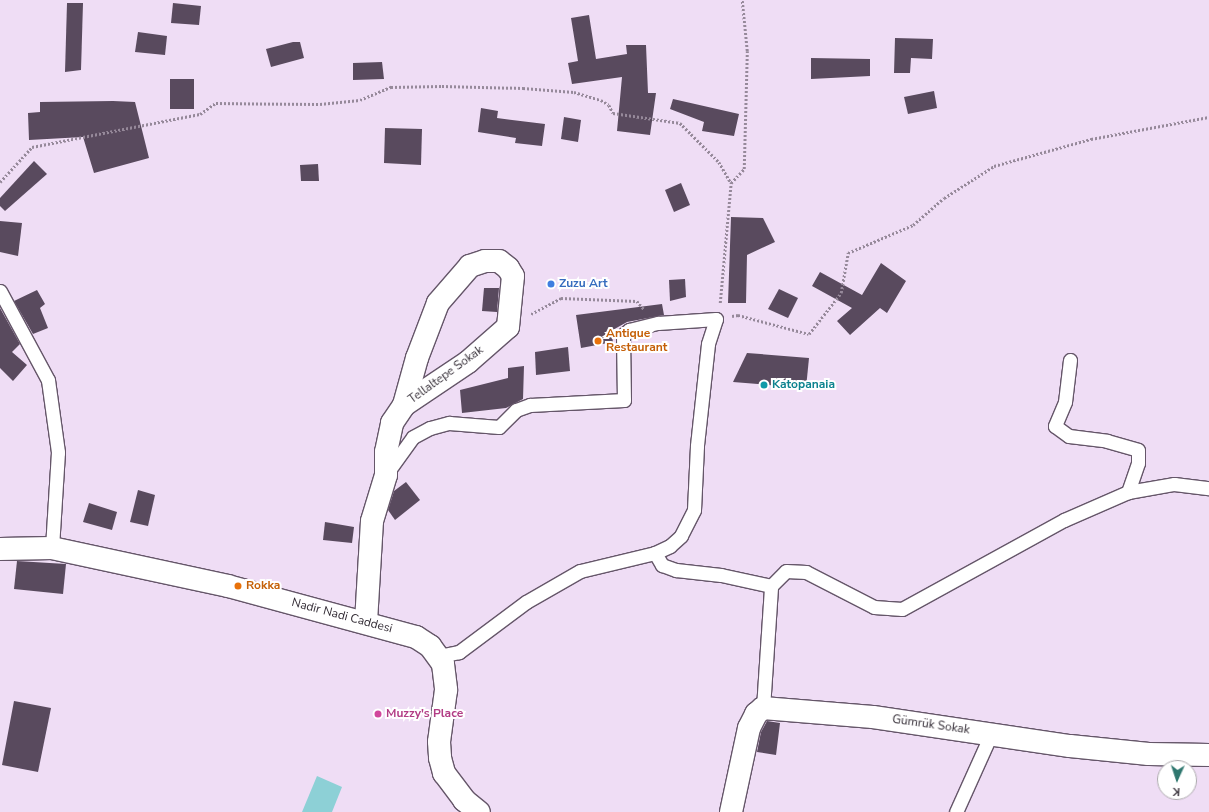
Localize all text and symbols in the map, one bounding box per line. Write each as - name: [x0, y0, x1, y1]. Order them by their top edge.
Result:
- place label: Zuzu Art: [559, 277, 608, 291]
- marker: Zuzu Art: [546, 279, 556, 289]
- place label: Antique Restaurant: [606, 327, 667, 355]
- marker: Antique Restaurant: [593, 336, 603, 346]
- street label: Tellaltepe Sokak: [406, 343, 486, 407]
- place label: Katopanaia: [772, 378, 835, 392]
- marker: Katopanaia: [759, 380, 769, 390]
- place label: Rokka: [246, 579, 280, 593]
- marker: Rokka: [233, 581, 243, 591]
- street label: Nadir Nadi Caddesi: [290, 596, 394, 636]
- place label: Muzzy's Place: [386, 707, 463, 721]
- marker: Muzzy's Place: [373, 709, 383, 719]
- street label: Gümrük Sokak: [891, 712, 971, 738]
- north arrow: [1157, 760, 1197, 800]
- text: K: [1172, 784, 1180, 799]

